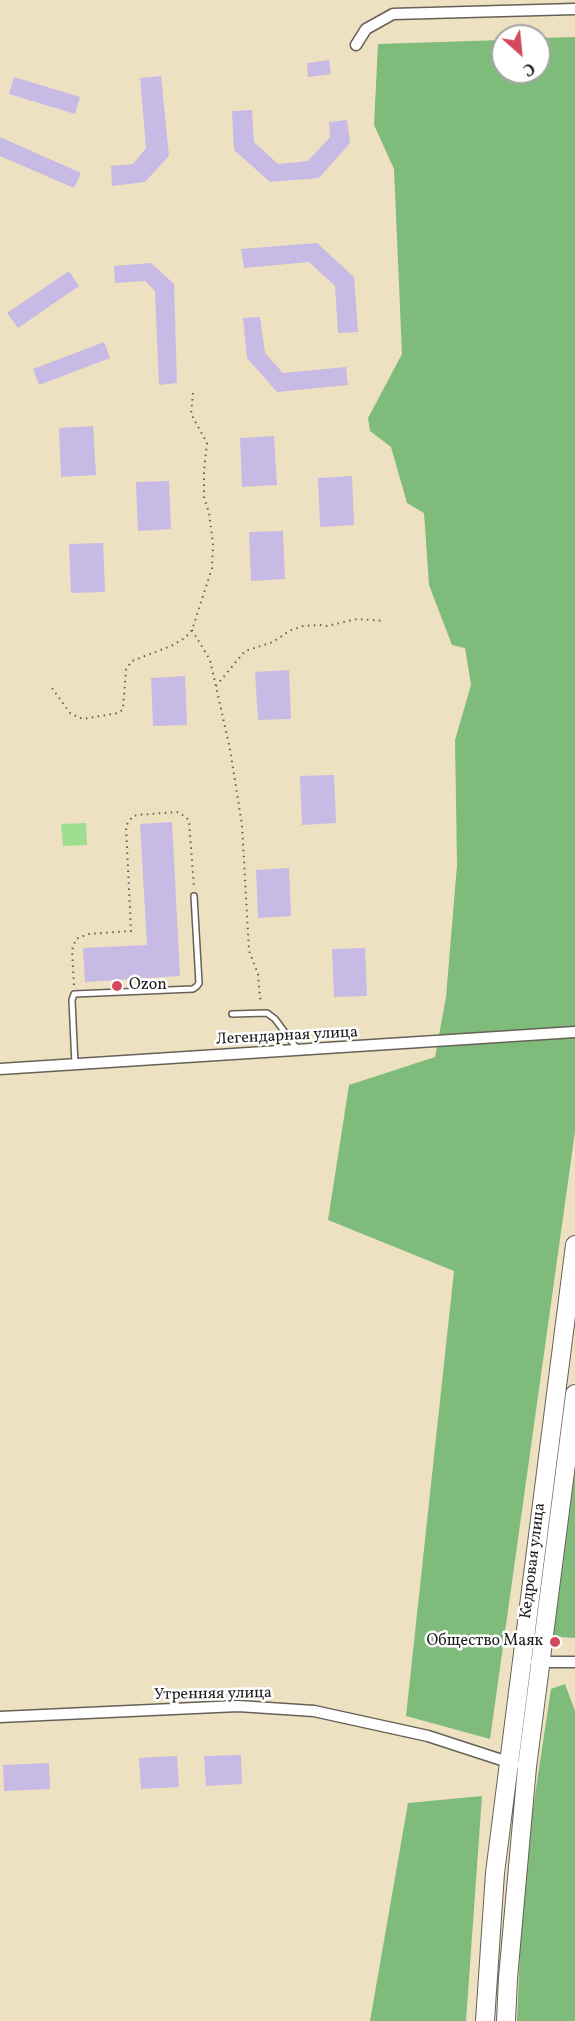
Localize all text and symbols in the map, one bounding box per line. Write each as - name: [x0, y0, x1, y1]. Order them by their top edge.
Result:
- north arrow: [491, 24, 551, 84]
- text: С: [519, 56, 538, 80]
- place label: Ozon: [129, 976, 167, 996]
- marker: Ozon: [110, 979, 124, 993]
- street label: Легендарная улица: [216, 1024, 358, 1050]
- street label: Кедровая улица: [517, 1502, 551, 1620]
- place label: Общество Маяк: [427, 1632, 543, 1652]
- marker: Общество Маяк: [548, 1635, 562, 1649]
- street label: Утренняя улица: [154, 1684, 272, 1706]

